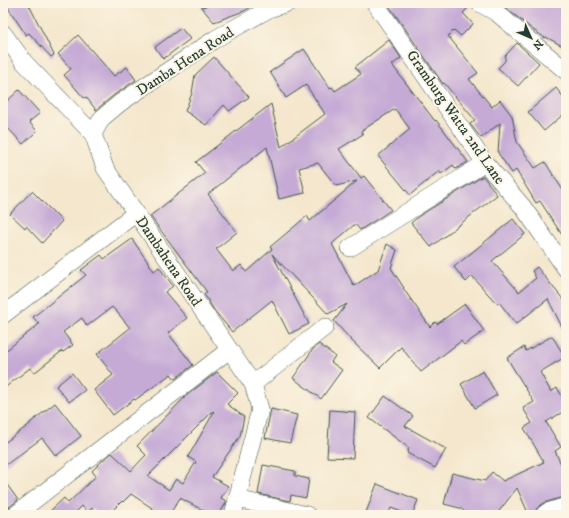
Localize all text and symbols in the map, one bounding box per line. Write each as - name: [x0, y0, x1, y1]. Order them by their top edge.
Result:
- north arrow: [511, 18, 551, 58]
- street label: Damba Hena Road: [133, 23, 238, 100]
- text: N: [529, 36, 546, 53]
- street label: Gramburg Watta 2nd Lane: [402, 47, 509, 188]
- street label: Dambahena Road: [131, 213, 206, 310]

